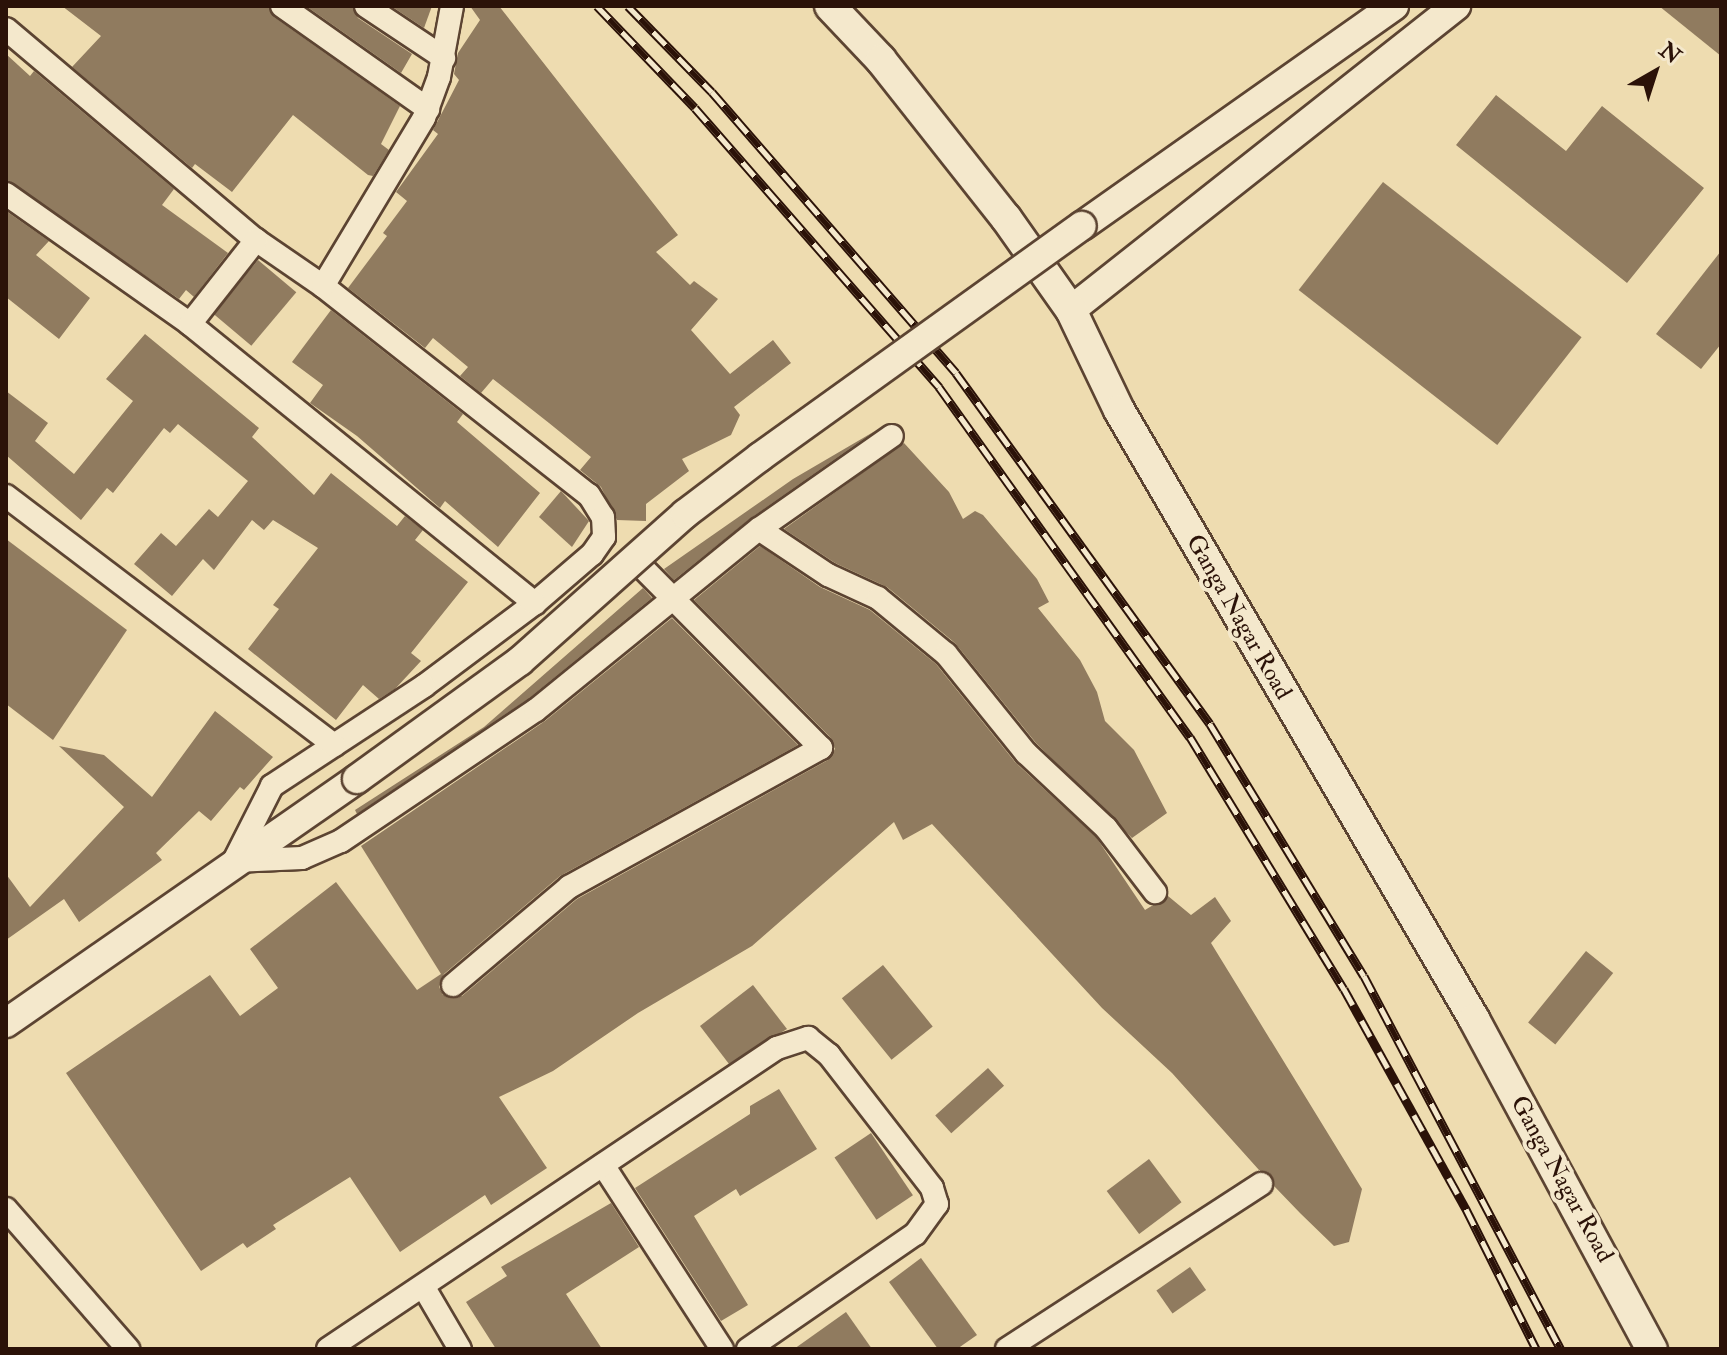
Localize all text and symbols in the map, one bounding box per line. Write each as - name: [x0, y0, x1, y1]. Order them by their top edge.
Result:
- north arrow: [1615, 32, 1695, 112]
- text: N: [1654, 36, 1687, 70]
- street label: Ganga Nagar Road: [1180, 529, 1298, 705]
- street label: Ganga Nagar Road: [1504, 1091, 1620, 1267]

